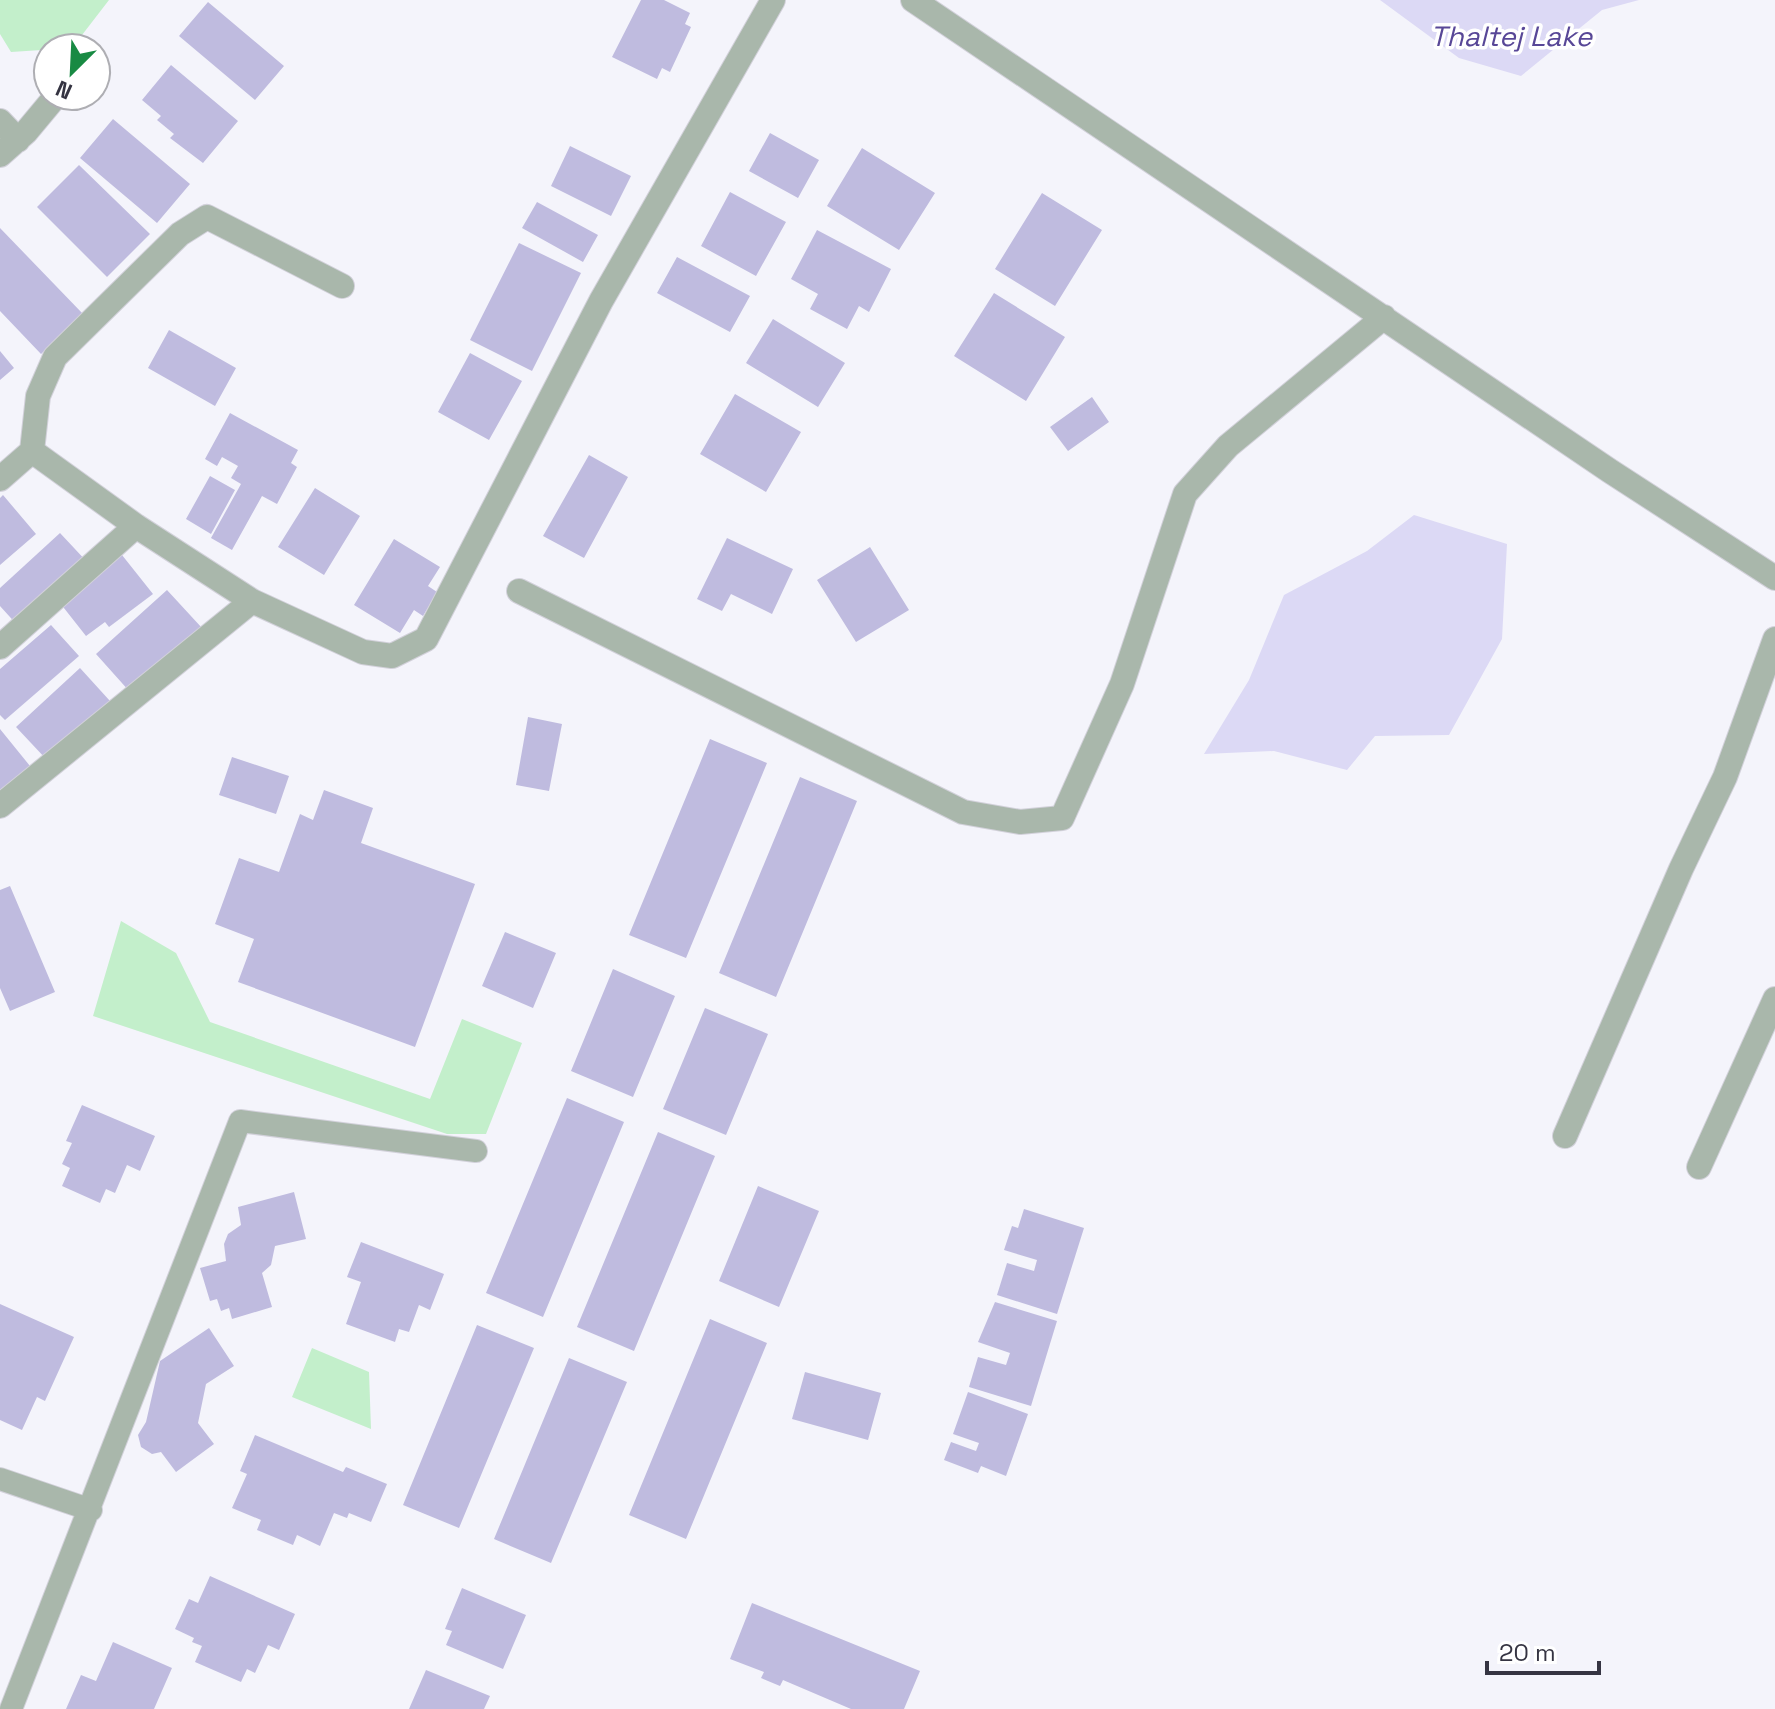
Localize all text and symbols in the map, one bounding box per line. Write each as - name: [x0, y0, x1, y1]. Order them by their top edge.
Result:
- water label: Thaltej Lake: [1430, 18, 1593, 54]
- north arrow: [32, 32, 112, 112]
- text: N: [51, 74, 76, 106]
- scale bar: [1487, 1625, 1599, 1675]
- text: 20 m: [1499, 1637, 1556, 1668]

